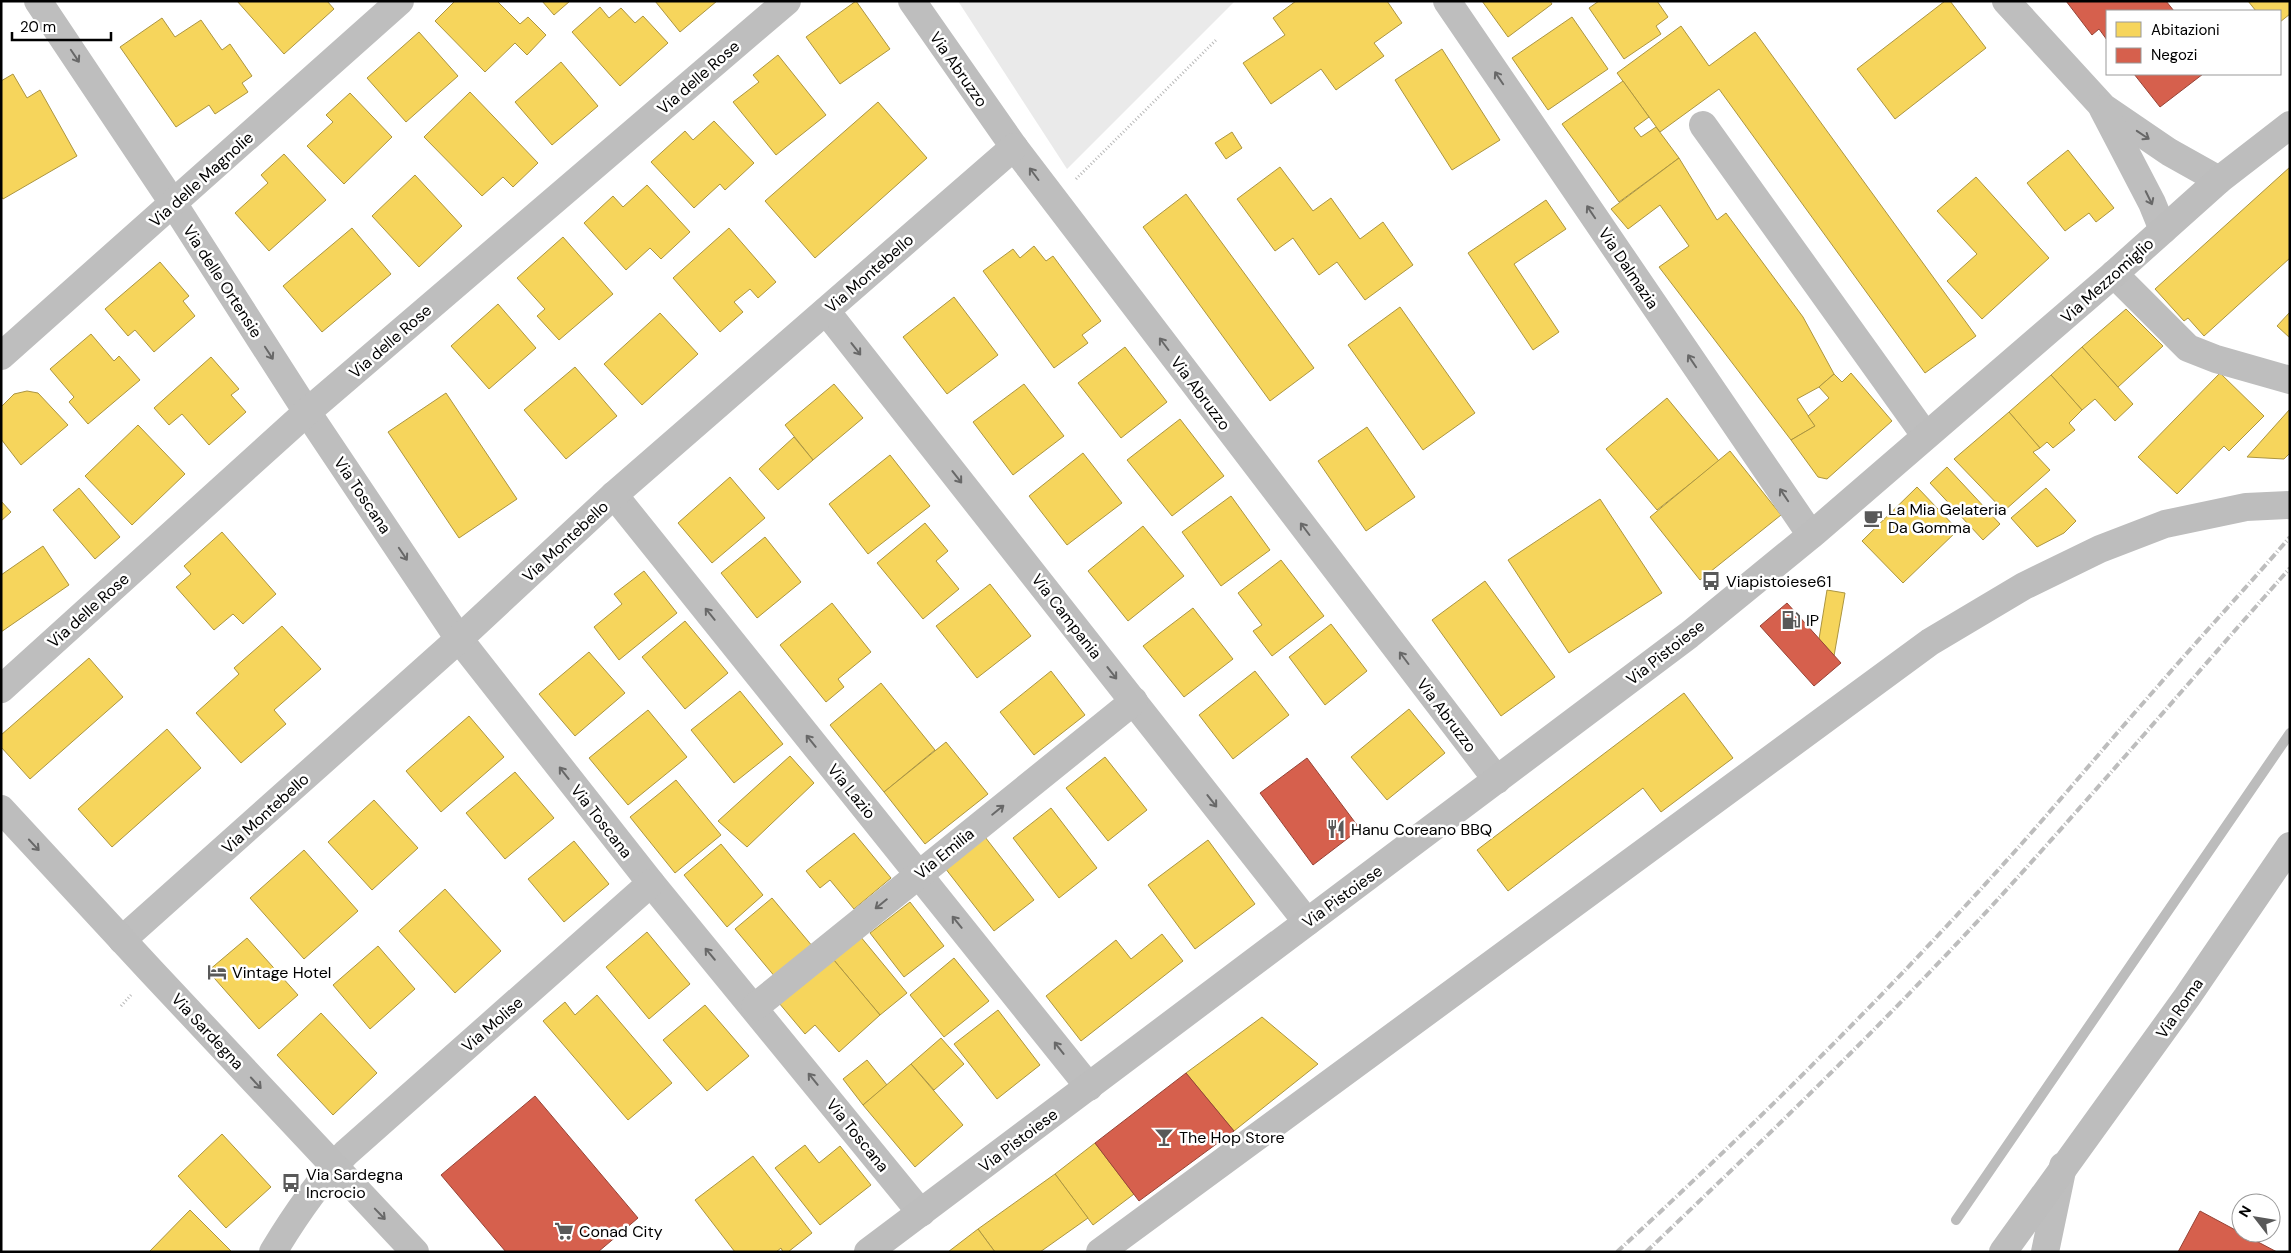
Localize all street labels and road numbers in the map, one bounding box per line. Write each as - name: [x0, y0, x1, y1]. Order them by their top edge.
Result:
- street label: Via Abruzzo: [925, 27, 992, 111]
- street label: Via delle Rose: [653, 36, 744, 119]
- street label: Via delle Magnolie: [145, 127, 258, 232]
- street label: Via delle Ortensie: [178, 221, 267, 342]
- street label: Via Dalmazia: [1594, 224, 1663, 313]
- street label: Via Montebello: [821, 229, 918, 318]
- street label: Via Mezzomiglio: [2056, 233, 2158, 328]
- street label: Via delle Rose: [345, 300, 436, 383]
- street label: Via Abruzzo: [1166, 352, 1235, 435]
- street label: Via Toscana: [329, 453, 396, 538]
- street label: Via Montebello: [518, 496, 613, 587]
- street label: Via delle Rose: [43, 568, 134, 653]
- street label: Via Campania: [1027, 570, 1106, 663]
- street label: Via Pistoiese: [1622, 615, 1709, 690]
- street label: Via Abruzzo: [1412, 674, 1481, 757]
- street label: Via Lazio: [823, 759, 880, 823]
- street label: Via Montebello: [217, 769, 313, 858]
- street label: Via Toscana: [566, 780, 637, 863]
- street label: Via Emilia: [910, 823, 978, 884]
- street label: Via Pistoiese: [1298, 860, 1386, 932]
- street label: Via Roma: [2151, 974, 2208, 1043]
- street label: Via Sardegna: [167, 989, 248, 1074]
- street label: Via Molise: [457, 992, 528, 1057]
- street label: Via Toscana: [822, 1094, 894, 1176]
- street label: Via Pistoiese: [974, 1104, 1062, 1177]

